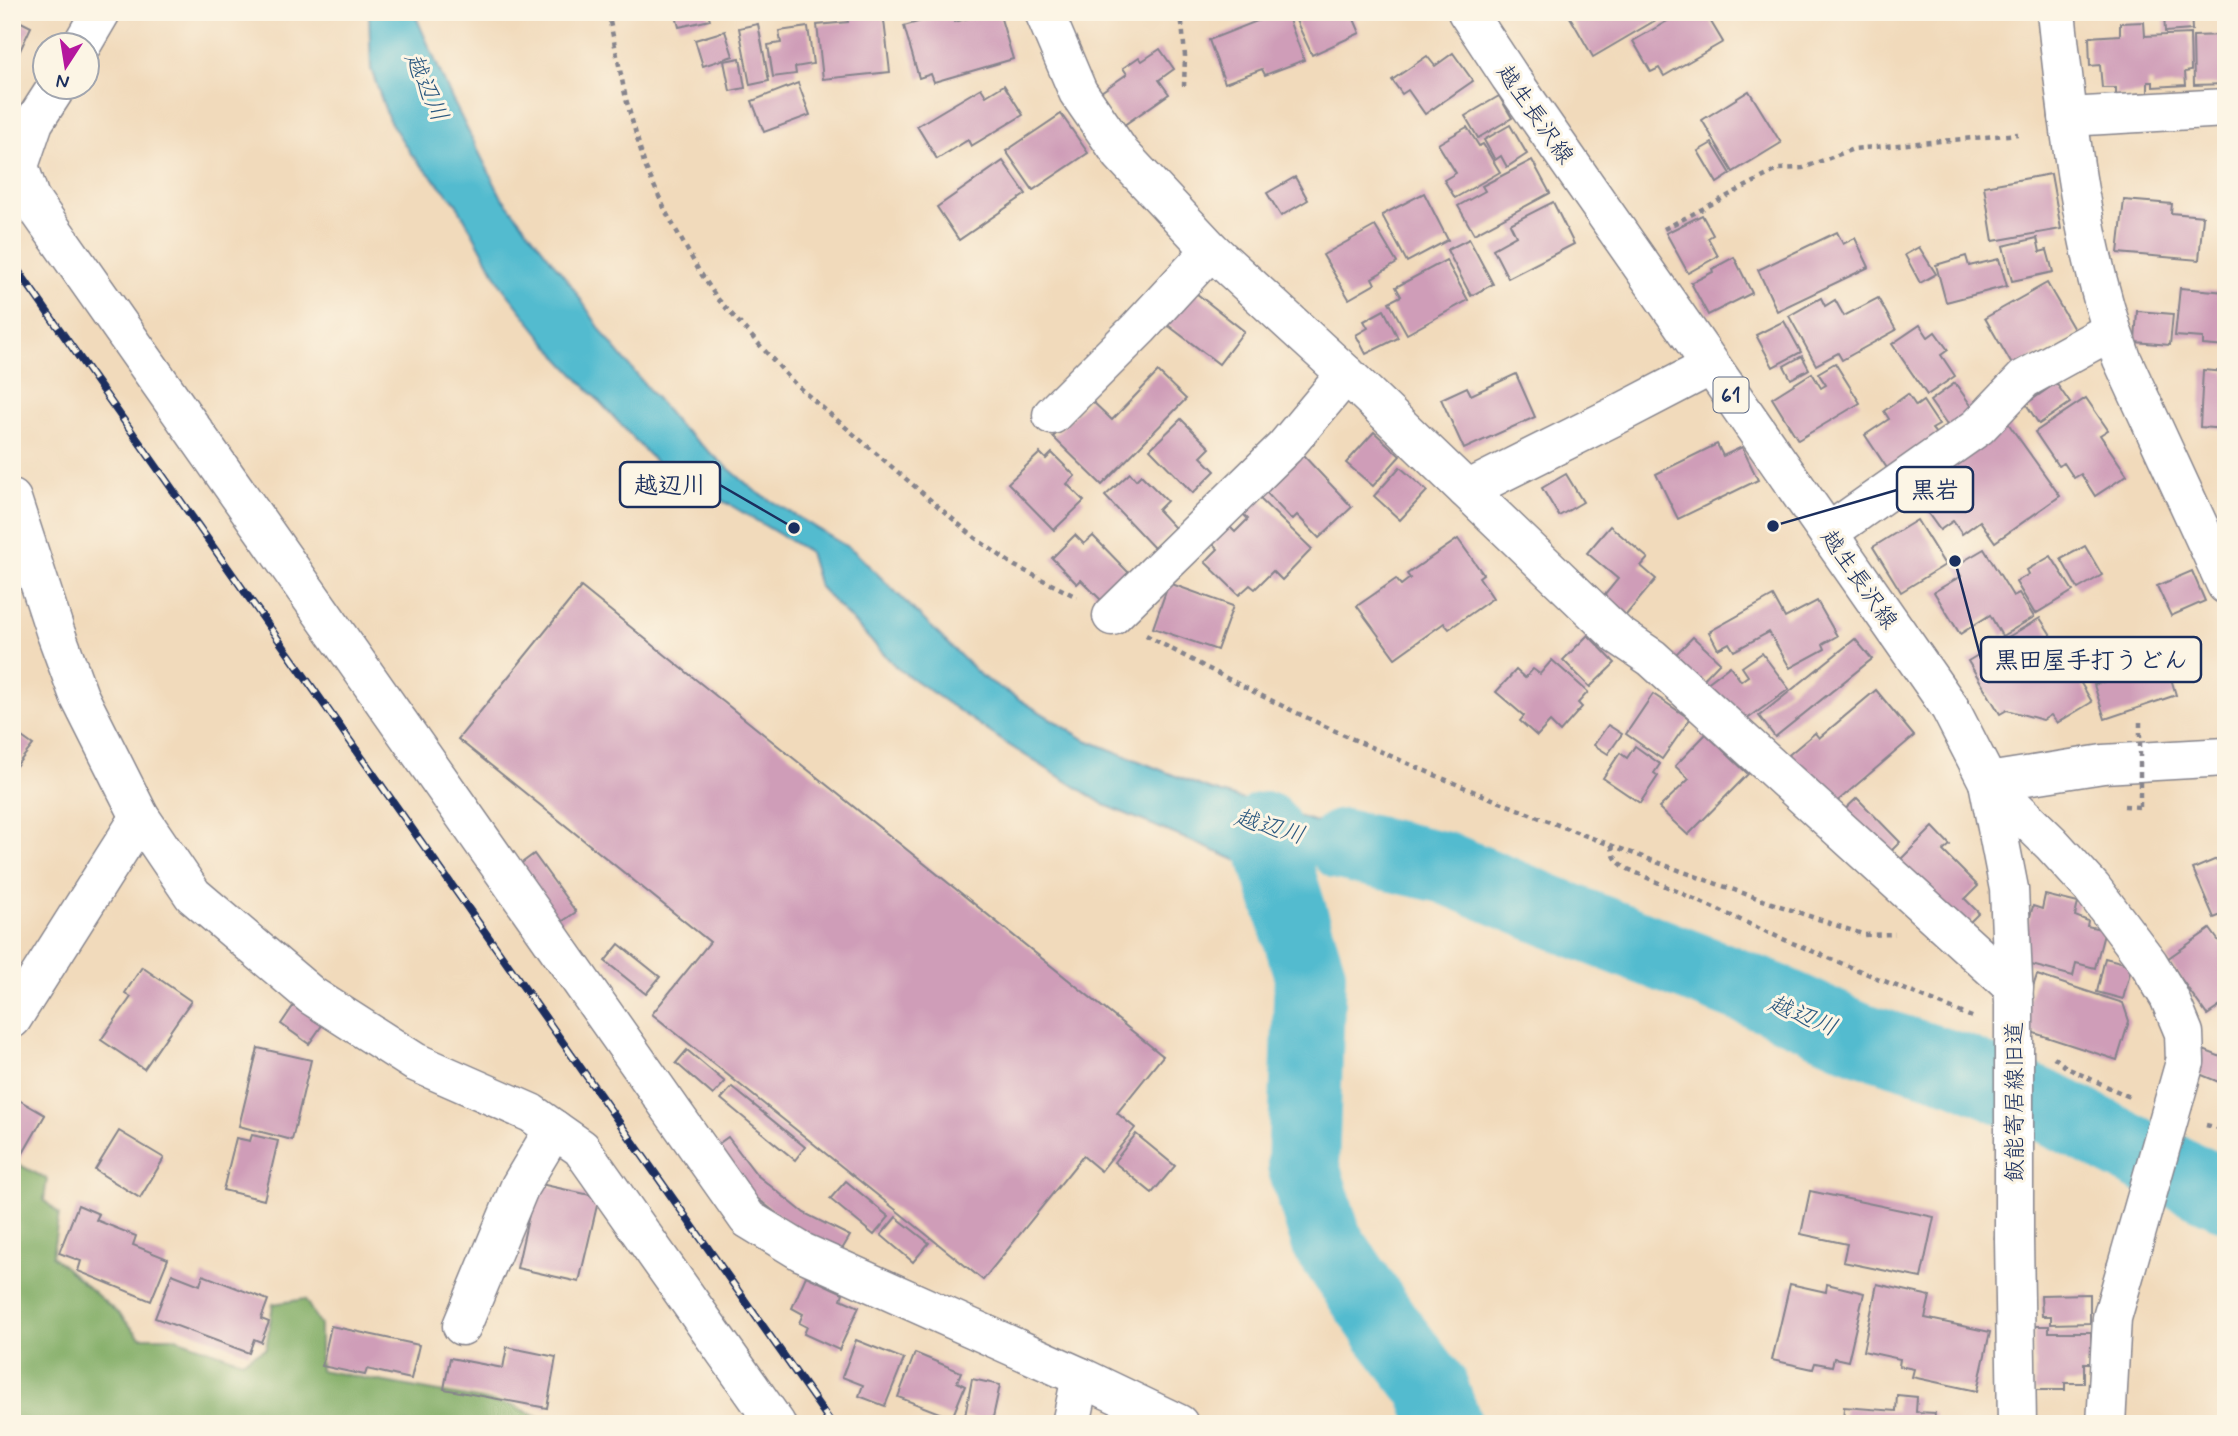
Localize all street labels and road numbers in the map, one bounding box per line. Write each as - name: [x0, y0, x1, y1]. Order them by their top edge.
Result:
- street label: 越生長沢線: [1489, 59, 1580, 171]
- road number: 61: [1714, 378, 1748, 412]
- street label: 越生長沢線: [1813, 524, 1904, 636]
- street label: 飯能寄居線旧道: [2001, 1022, 2031, 1183]

